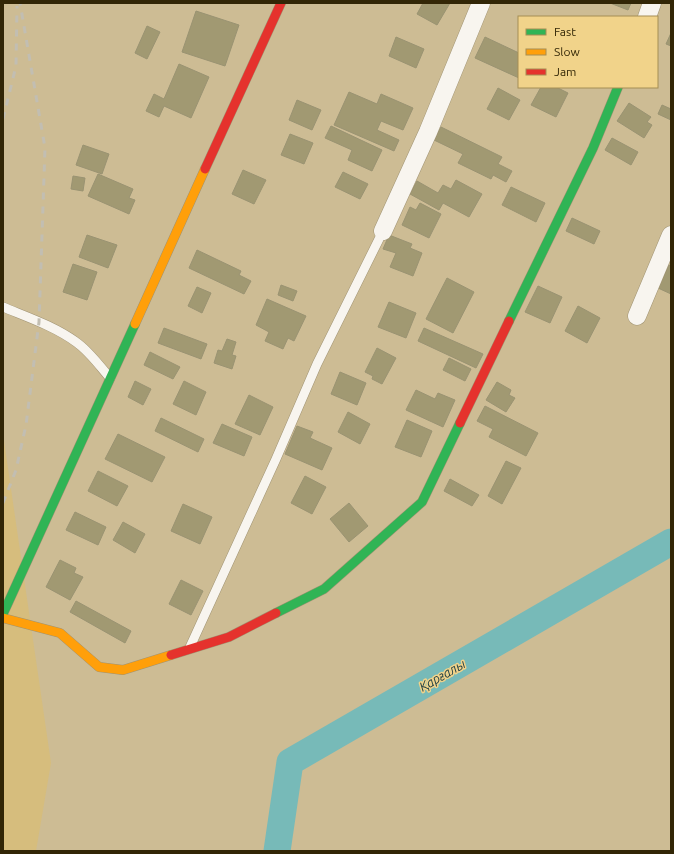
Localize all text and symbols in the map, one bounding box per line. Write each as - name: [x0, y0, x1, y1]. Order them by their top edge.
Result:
- legend: [518, 16, 658, 88]
- text: Fast: [554, 25, 576, 38]
- text: Slow: [554, 45, 580, 58]
- text: Jam: [554, 65, 576, 78]
- water label: Қарғалы: [417, 656, 468, 694]

